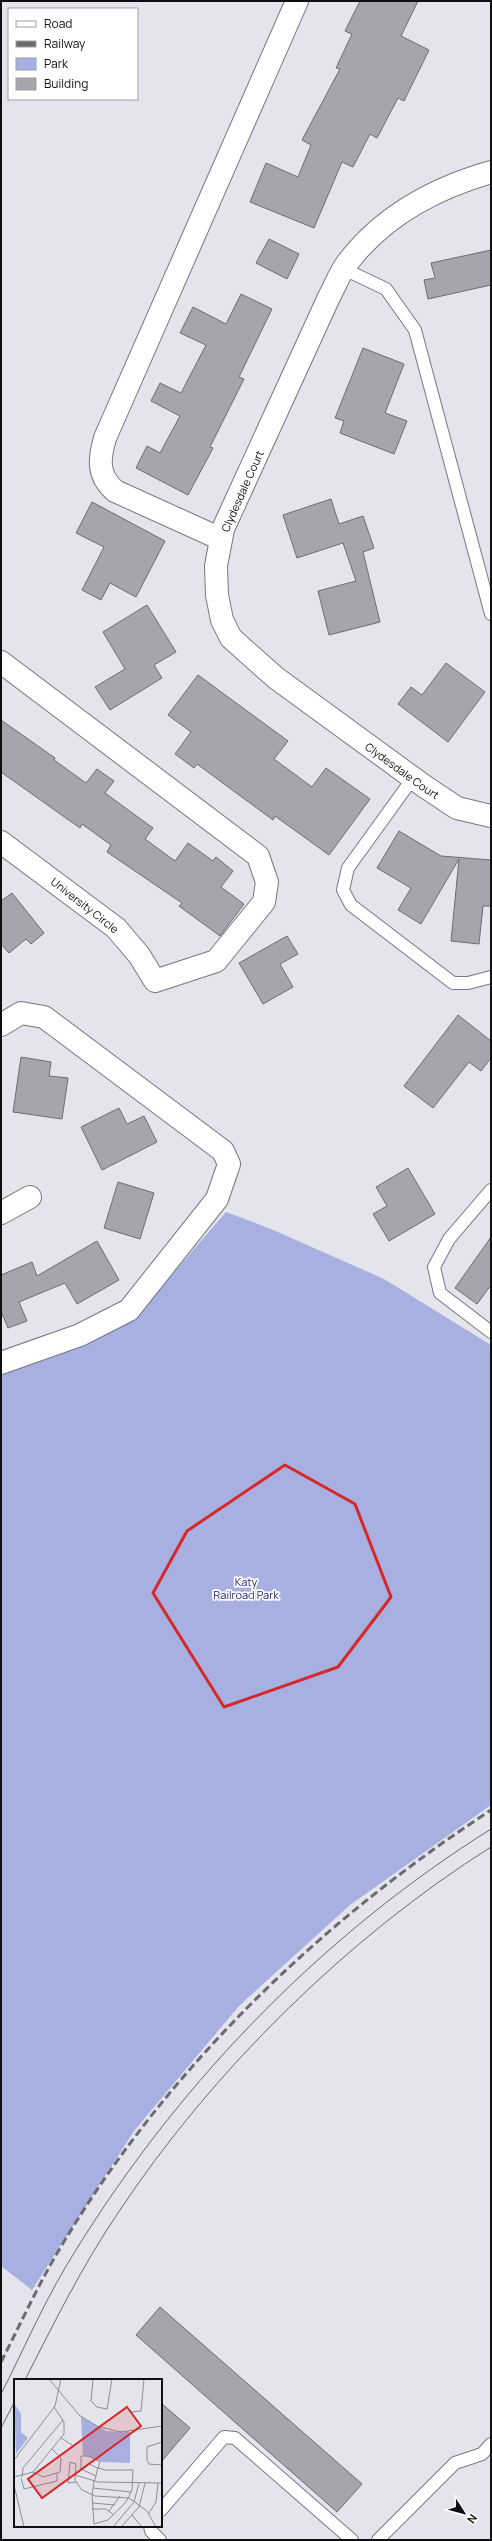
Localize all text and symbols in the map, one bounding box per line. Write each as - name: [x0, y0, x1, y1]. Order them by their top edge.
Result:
- legend: [8, 8, 138, 100]
- text: Road: [44, 15, 72, 32]
- text: Railway: [44, 35, 86, 52]
- text: Park: [44, 55, 69, 72]
- text: Building: [44, 75, 88, 92]
- street label: Clydesdale Court: [217, 448, 267, 534]
- street label: Clydesdale Court: [363, 738, 443, 802]
- street label: University Circle: [48, 874, 122, 937]
- park label: Katy Railroad Park: [213, 1574, 279, 1602]
- inset map: [14, 2379, 162, 2527]
- north arrow: [444, 2493, 484, 2533]
- text: N: [464, 2512, 481, 2527]

